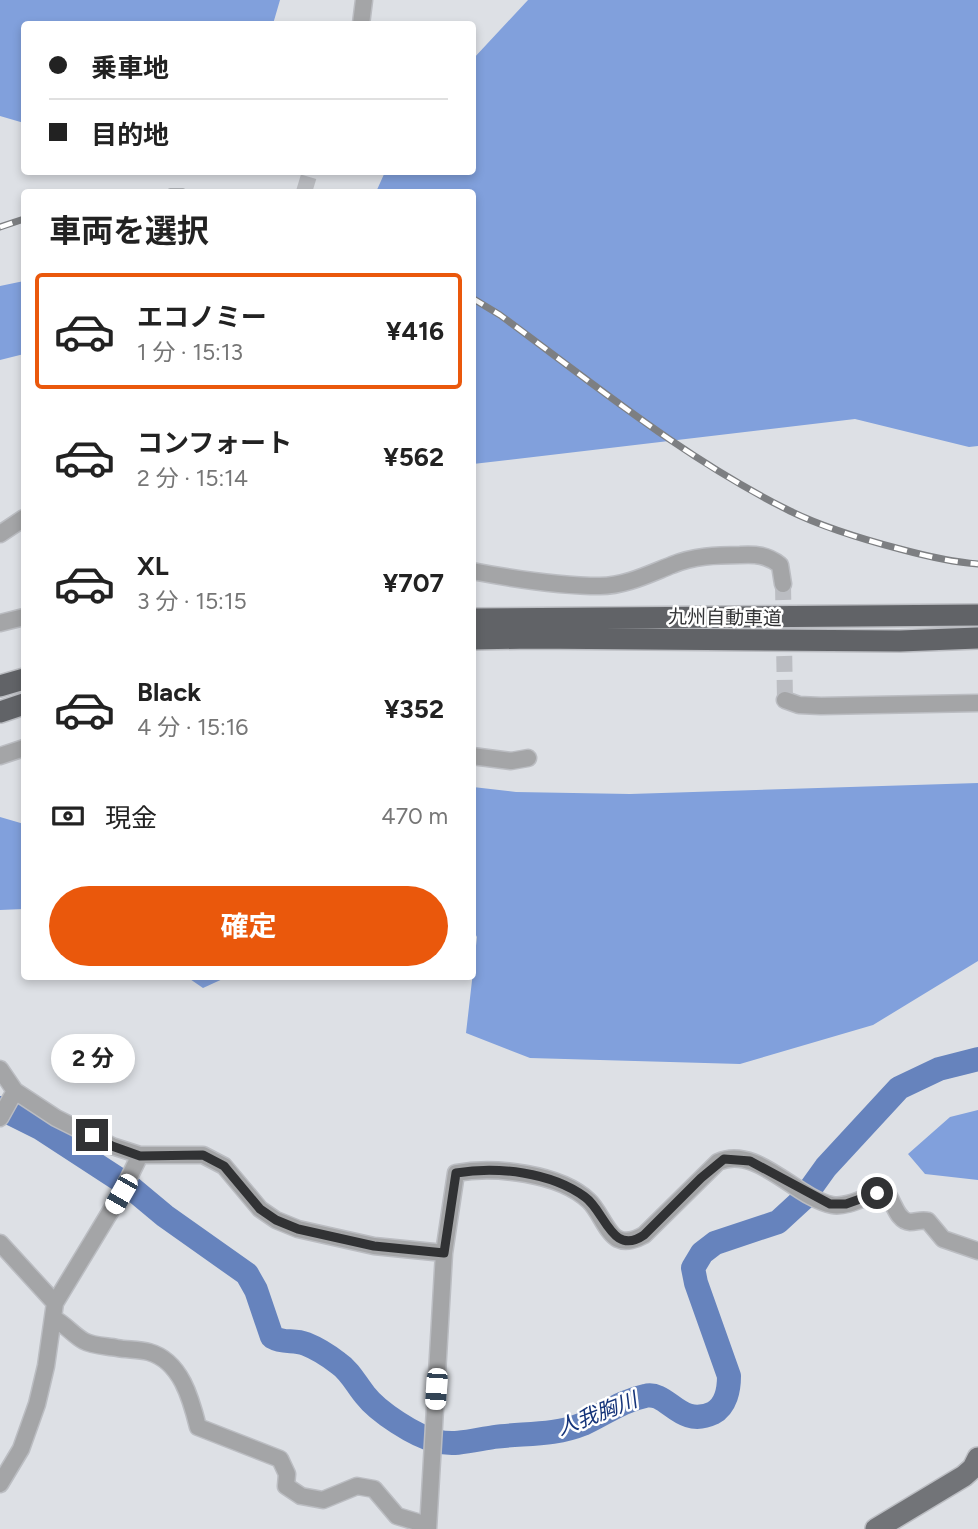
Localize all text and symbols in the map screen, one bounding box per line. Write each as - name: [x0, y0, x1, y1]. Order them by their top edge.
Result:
- text: 乗車地: [91, 52, 169, 84]
- text: 目的地: [91, 119, 169, 151]
- text: 車両を選択: [49, 212, 209, 250]
- icon: car: [53, 300, 116, 363]
- text: エコノミー: [137, 301, 267, 333]
- text: ¥416: [386, 315, 444, 347]
- text: 1 分 · 15:13: [137, 338, 243, 366]
- icon: car: [53, 426, 116, 489]
- text: コンフォート: [137, 427, 292, 459]
- text: ¥562: [383, 441, 444, 473]
- text: 2 分 · 15:14: [137, 464, 248, 492]
- text: XL: [137, 550, 169, 582]
- icon: car: [53, 552, 116, 615]
- text: ¥707: [383, 567, 444, 599]
- text: 3 分 · 15:15: [137, 587, 247, 615]
- street label: 九州自動車道: [668, 605, 782, 630]
- text: Black: [137, 676, 201, 708]
- icon: car: [53, 678, 116, 741]
- text: ¥352: [384, 693, 444, 725]
- text: 4 分 · 15:16: [137, 713, 248, 741]
- icon: cash: [49, 797, 87, 835]
- text: 現金: [105, 802, 157, 834]
- text: 470 m: [381, 802, 448, 830]
- button: 確定: [49, 886, 448, 966]
- callout: 2 分: [50, 1034, 134, 1082]
- text: 2 分: [72, 1044, 114, 1072]
- route end: [76, 1119, 108, 1151]
- car: [102, 1171, 141, 1217]
- route start: [861, 1177, 893, 1209]
- car: [425, 1367, 448, 1411]
- water label: 人我胸川: [553, 1386, 642, 1440]

